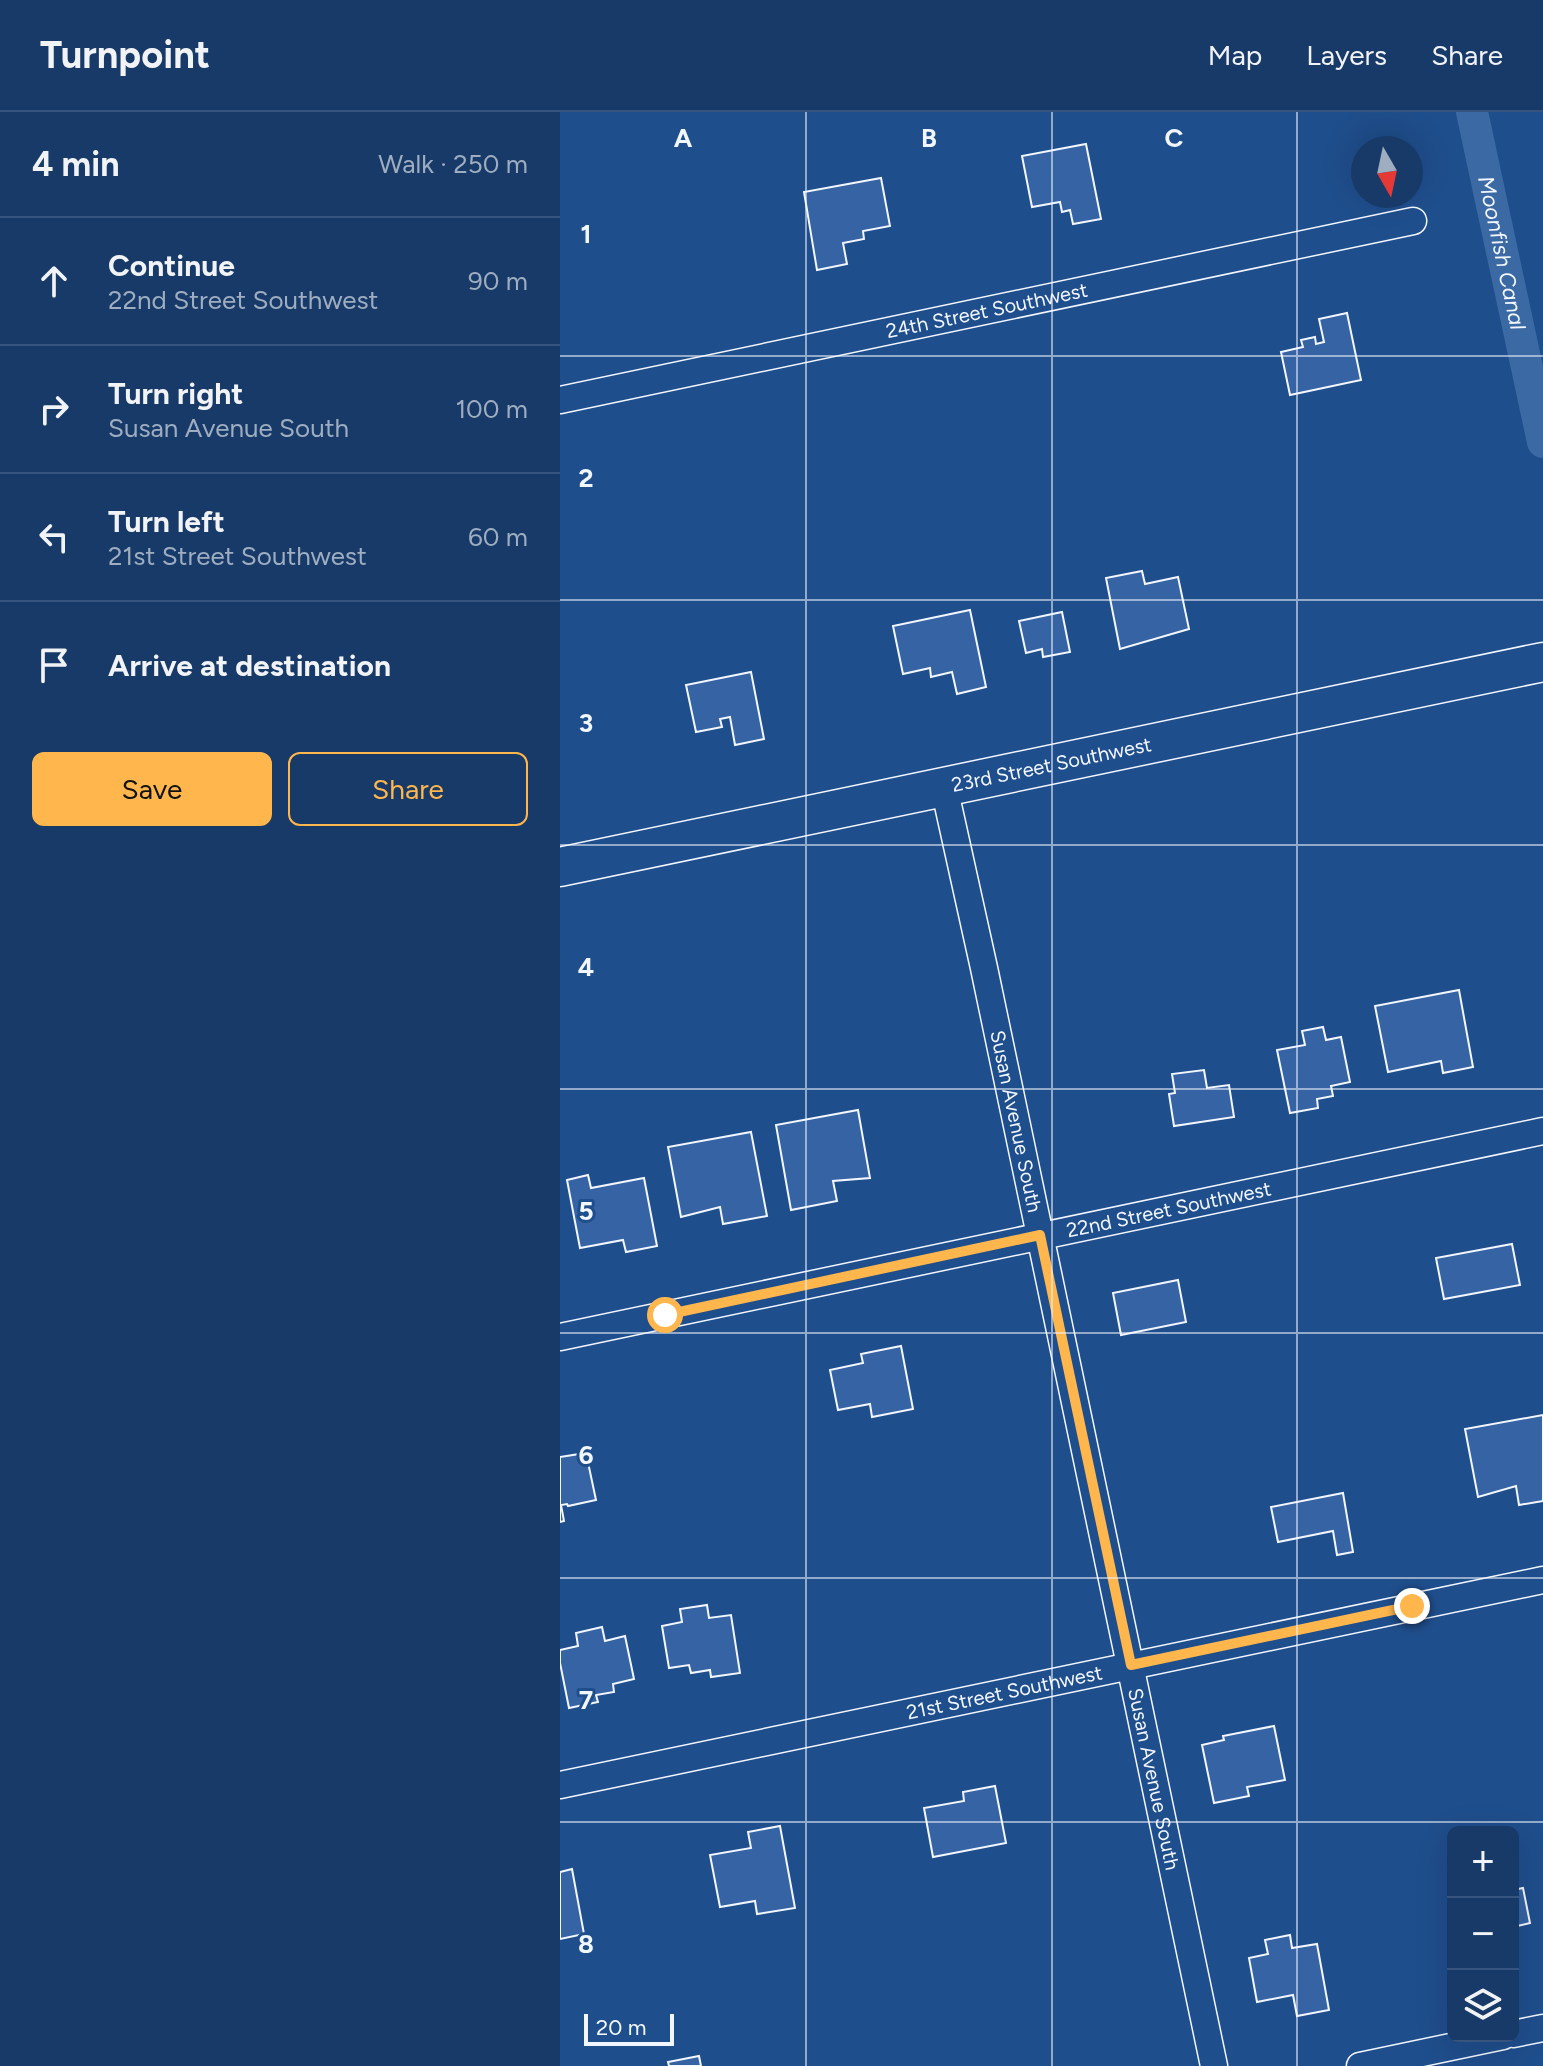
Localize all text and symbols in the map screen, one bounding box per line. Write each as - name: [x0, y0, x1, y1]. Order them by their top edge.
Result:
- text: Turnpoint: [40, 32, 210, 78]
- text: Map: [1208, 38, 1262, 72]
- text: Layers: [1306, 38, 1387, 72]
- text: Share: [1431, 38, 1503, 72]
- text: A: [674, 122, 693, 154]
- text: B: [921, 122, 937, 154]
- text: C: [1165, 122, 1184, 154]
- north arrow: [1351, 136, 1423, 208]
- text: 4 min: [32, 144, 119, 185]
- text: Walk · 250 m: [378, 148, 528, 180]
- water label: Moonfish Canal: [1473, 173, 1532, 332]
- text: 1: [581, 218, 591, 250]
- text: Continue: [108, 247, 235, 284]
- icon: ahead: [32, 259, 76, 303]
- text: 90 m: [468, 265, 528, 297]
- street label: 24th Street Southwest: [884, 278, 1090, 343]
- text: 22nd Street Southwest: [108, 284, 378, 316]
- text: Turn right: [108, 375, 243, 412]
- icon: right: [32, 387, 76, 431]
- text: 100 m: [455, 393, 528, 425]
- text: Susan Avenue South: [108, 412, 349, 444]
- text: 2: [578, 462, 594, 494]
- text: Turn left: [108, 503, 225, 540]
- icon: left: [32, 515, 76, 559]
- text: 60 m: [468, 521, 528, 553]
- text: 21st Street Southwest: [108, 540, 367, 572]
- icon: arrive: [32, 643, 76, 687]
- text: Arrive at destination: [108, 647, 391, 684]
- text: 3: [579, 707, 593, 739]
- street label: 23rd Street Southwest: [949, 732, 1153, 797]
- button: Save: [32, 752, 272, 826]
- button: Share: [288, 752, 528, 826]
- text: 4: [578, 951, 594, 983]
- street label: Susan Avenue South: [985, 1028, 1047, 1215]
- street label: 22nd Street Southwest: [1064, 1176, 1273, 1243]
- text: 5: [578, 1195, 594, 1227]
- route start: [647, 1297, 683, 1333]
- text: 6: [578, 1439, 594, 1471]
- route end: [1394, 1588, 1430, 1624]
- street label: 21st Street Southwest: [904, 1660, 1104, 1724]
- text: 7: [579, 1684, 593, 1716]
- street label: Susan Avenue South: [1123, 1686, 1185, 1872]
- map controls: [1447, 1826, 1519, 2042]
- button: +: [1447, 1826, 1519, 1898]
- button: −: [1447, 1898, 1519, 1970]
- text: 8: [578, 1928, 594, 1960]
- button: layers: [1447, 1970, 1519, 2042]
- scale bar: [584, 2010, 674, 2046]
- text: 20 m: [596, 2014, 647, 2041]

